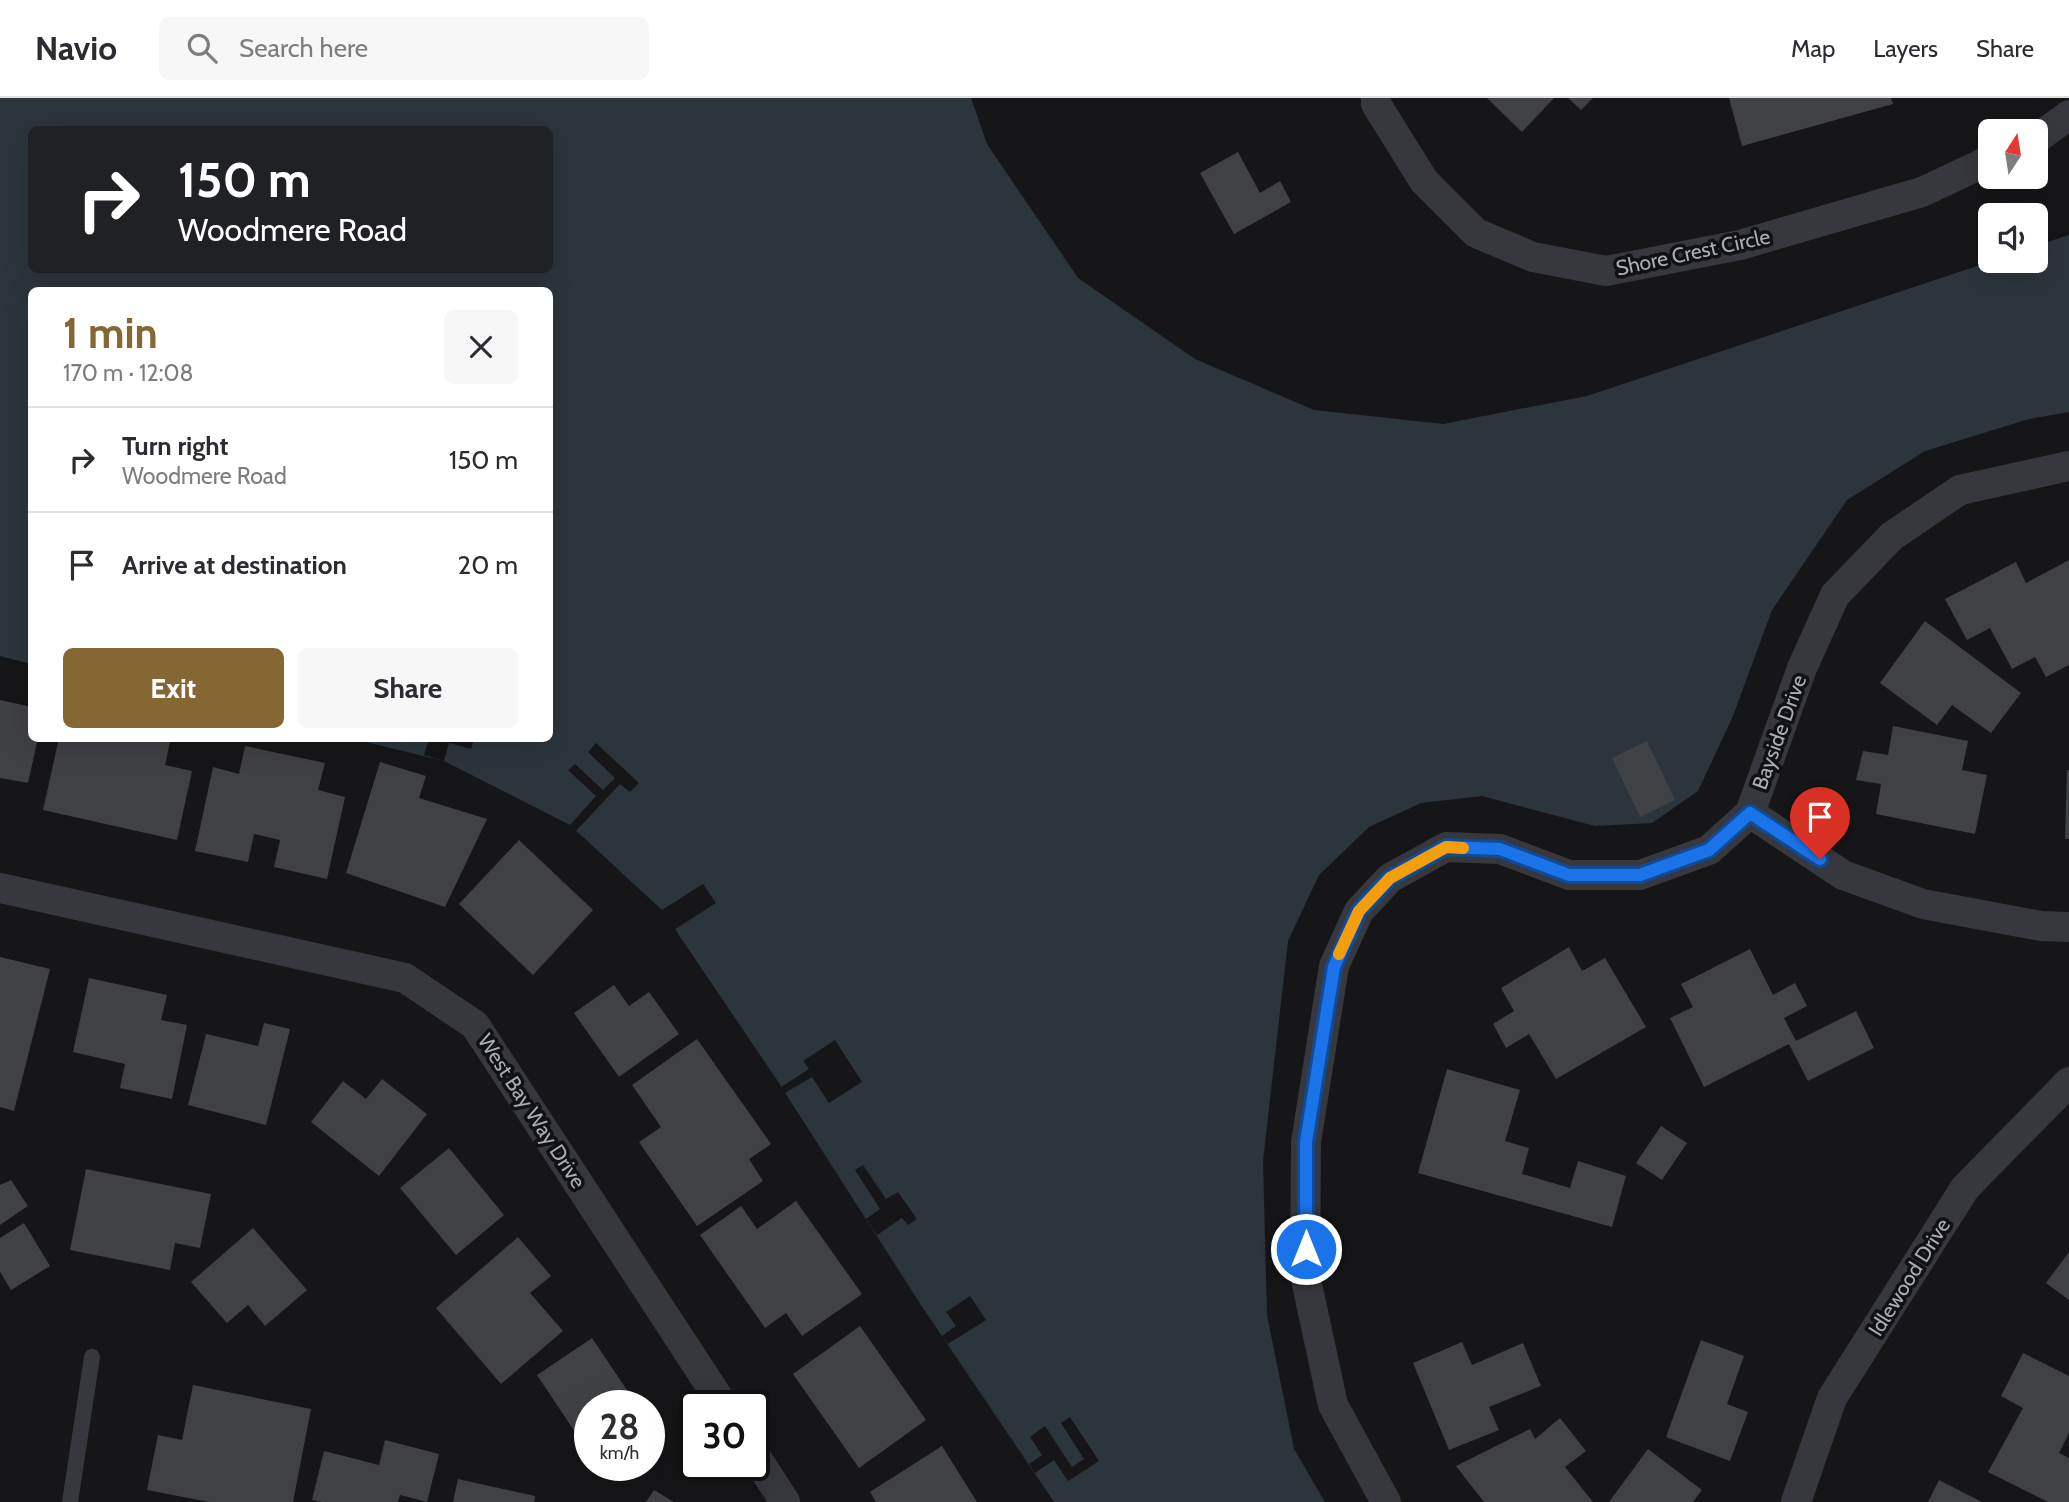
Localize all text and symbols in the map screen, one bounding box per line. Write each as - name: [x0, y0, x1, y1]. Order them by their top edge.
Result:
- search box: [159, 17, 649, 80]
- text: Navio: [35, 28, 117, 68]
- icon: search: [183, 29, 221, 67]
- text: Search here: [239, 32, 368, 64]
- text: Map: [1791, 34, 1835, 63]
- text: Layers: [1873, 34, 1938, 63]
- text: Share: [1976, 34, 2034, 63]
- north arrow: [1978, 119, 2048, 189]
- map controls: [1978, 119, 2048, 273]
- text: 150 m: [178, 150, 311, 209]
- icon: right: [63, 154, 154, 245]
- button: sound: [1978, 203, 2048, 273]
- text: Woodmere Road: [178, 210, 407, 249]
- street label: Shore Crest Circle: [1614, 223, 1773, 281]
- text: 1 min: [63, 307, 158, 359]
- button: close: [444, 310, 518, 384]
- text: 170 m · 12:08: [63, 359, 193, 387]
- text: Turn right: [122, 430, 228, 462]
- icon: right: [63, 441, 101, 479]
- text: 150 m: [449, 444, 518, 476]
- text: Woodmere Road: [122, 462, 287, 490]
- icon: arrive: [63, 546, 101, 584]
- text: Arrive at destination: [122, 549, 347, 581]
- text: 20 m: [458, 549, 518, 581]
- button: Exit: [63, 648, 284, 728]
- button: Share: [298, 648, 518, 728]
- street label: Bayside Drive: [1747, 671, 1811, 793]
- pin: [1790, 787, 1850, 859]
- icon: arrive: [1801, 798, 1839, 836]
- street label: West Bay Way Drive: [473, 1029, 591, 1193]
- position arrow: [1269, 1212, 1343, 1286]
- street label: Idlewood Drive: [1863, 1213, 1955, 1340]
- speed limit sign: 30: [679, 1390, 770, 1481]
- text: 28: [600, 1405, 639, 1448]
- text: km/h: [600, 1442, 639, 1464]

